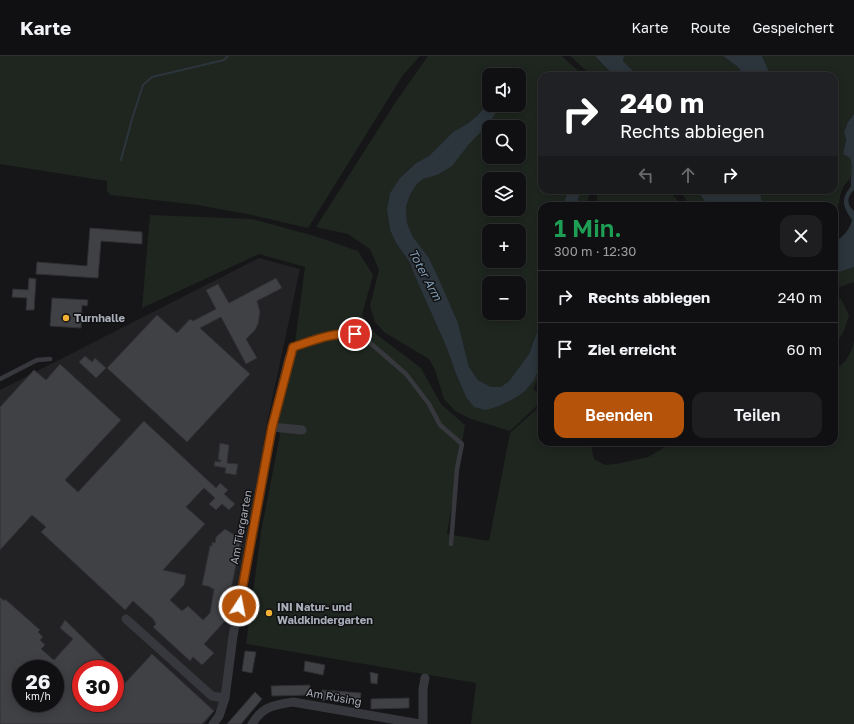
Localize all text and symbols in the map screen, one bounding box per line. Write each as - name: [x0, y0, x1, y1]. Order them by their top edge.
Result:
- text: Karte: [20, 16, 71, 39]
- text: Karte: [632, 19, 668, 36]
- text: Route: [690, 19, 730, 36]
- text: Gespeichert: [752, 19, 834, 36]
- map controls: [482, 68, 526, 320]
- button: sound: [482, 68, 526, 112]
- text: 240 m: [620, 86, 704, 119]
- icon: right: [554, 88, 606, 140]
- button: search: [482, 120, 526, 164]
- text: Rechts abbiegen: [620, 120, 765, 142]
- icon: left: [635, 164, 657, 186]
- icon: ahead: [677, 164, 699, 186]
- icon: right: [719, 164, 741, 186]
- button: layers: [482, 172, 526, 216]
- text: 1 Min.: [554, 213, 622, 242]
- button: close: [780, 215, 822, 257]
- button: +: [482, 224, 526, 268]
- text: 300 m · 12:30: [554, 243, 636, 259]
- water label: Toter Arm: [406, 246, 446, 304]
- button: −: [482, 276, 526, 320]
- icon: right: [554, 286, 576, 308]
- text: Rechts abbiegen: [588, 288, 710, 306]
- text: 240 m: [778, 288, 822, 306]
- place label: Turnhalle: [74, 311, 126, 324]
- marker: Turnhalle: [61, 313, 71, 323]
- pin: [338, 317, 372, 351]
- icon: arrive: [344, 323, 366, 345]
- icon: arrive: [554, 338, 576, 360]
- text: Ziel erreicht: [588, 340, 676, 358]
- text: 60 m: [787, 340, 822, 358]
- button: Beenden: [554, 392, 684, 438]
- button: Teilen: [692, 392, 822, 438]
- street label: Am Tiergarten: [227, 489, 254, 565]
- position arrow: [218, 585, 260, 627]
- place label: INI Natur- und Waldkindergarten: [277, 600, 373, 626]
- marker: INI Natur- und Waldkindergarten: [264, 608, 274, 618]
- speed limit sign: 30: [72, 660, 124, 712]
- text: 26: [26, 669, 50, 693]
- street label: Am Rüsing: [305, 685, 363, 708]
- text: km/h: [25, 690, 51, 702]

